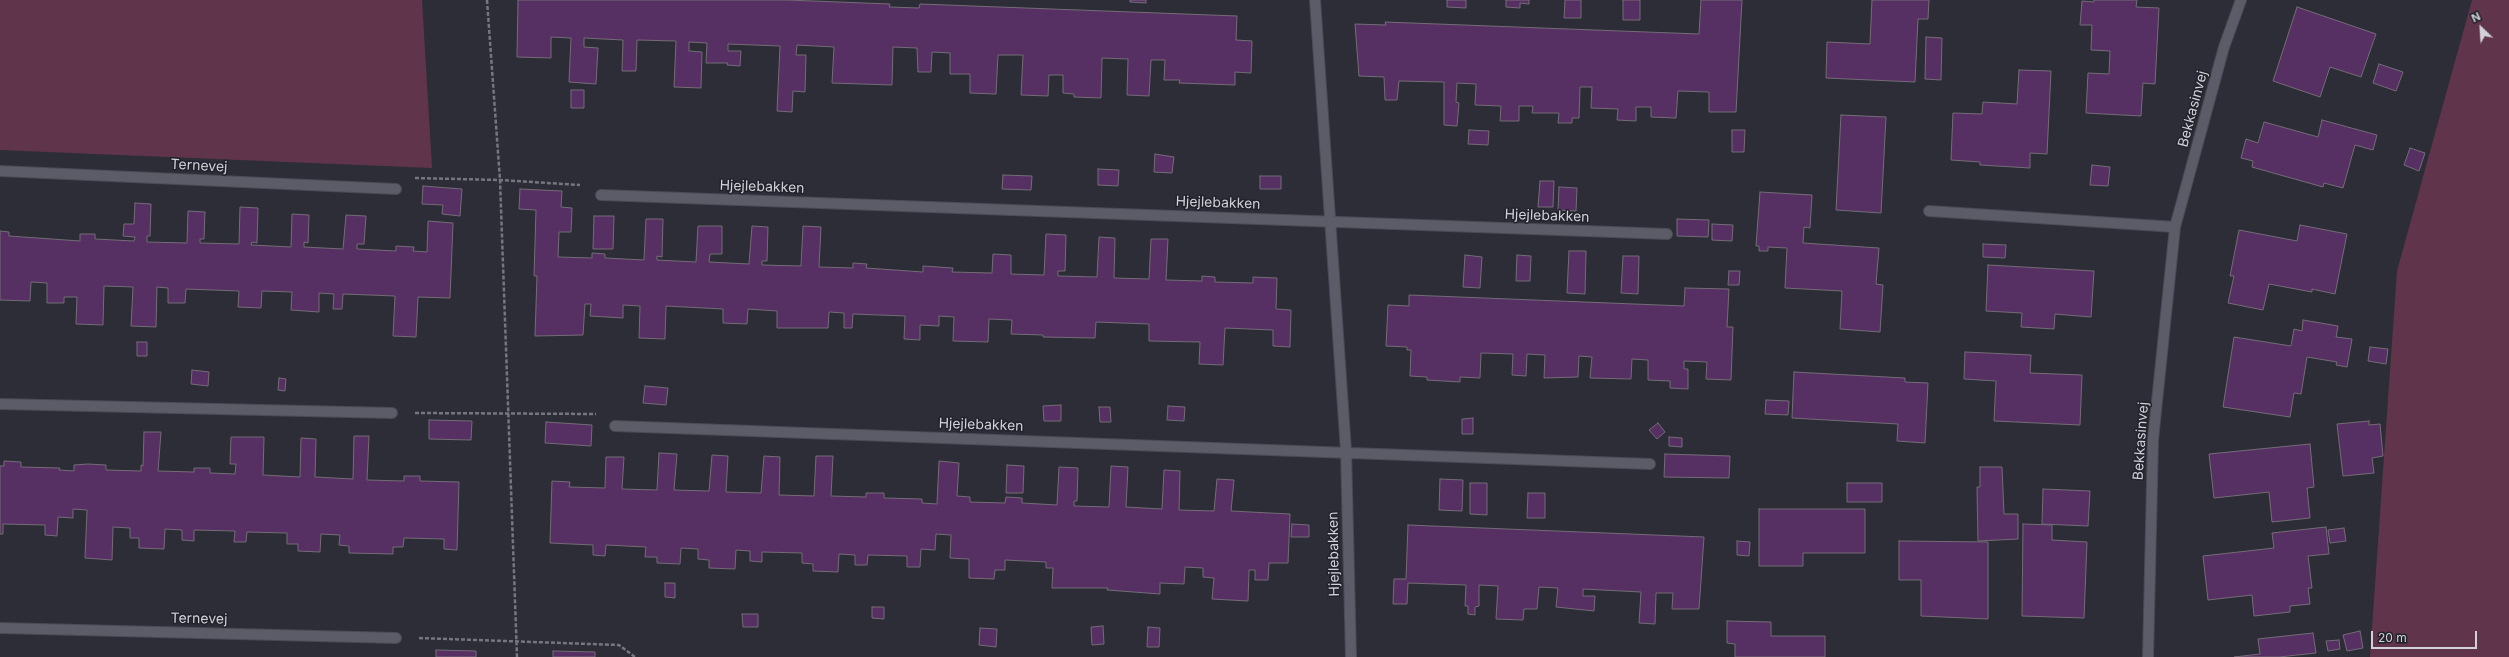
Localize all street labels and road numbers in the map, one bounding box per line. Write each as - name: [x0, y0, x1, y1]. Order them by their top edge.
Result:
- street label: Bekkasinvej: [2175, 69, 2211, 149]
- street label: Ternevej: [170, 156, 228, 176]
- street label: Hjejlebakken: [719, 177, 805, 197]
- street label: Hjejlebakken: [1175, 193, 1261, 213]
- street label: Hjejlebakken: [1504, 206, 1590, 226]
- street label: Bekkasinvej: [2130, 401, 2152, 481]
- street label: Hjejlebakken: [938, 415, 1024, 435]
- street label: Hjejlebakken: [1325, 511, 1343, 597]
- street label: Ternevej: [170, 610, 228, 628]

